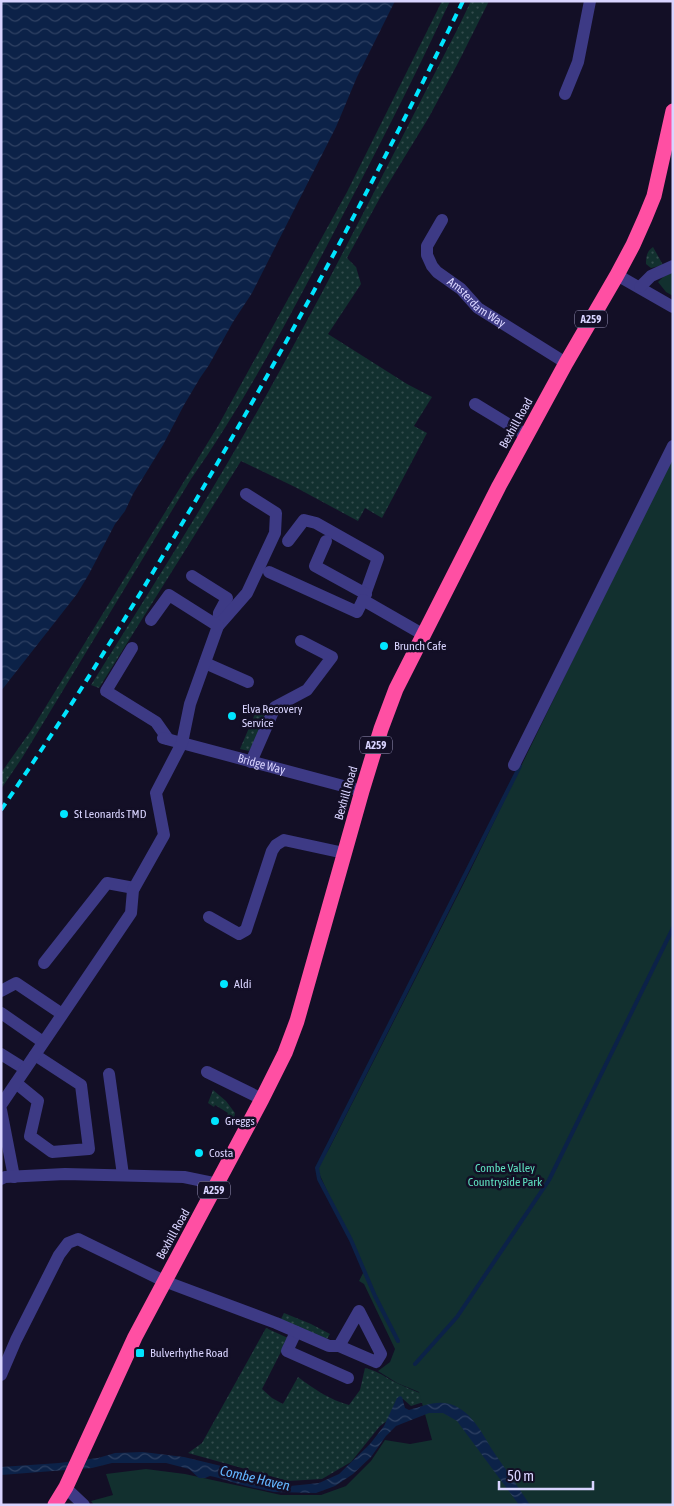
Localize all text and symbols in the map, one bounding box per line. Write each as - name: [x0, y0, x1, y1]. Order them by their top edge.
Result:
- street label: Amsterdam Way: [445, 275, 508, 330]
- road number: A259: [575, 310, 607, 328]
- street label: Bexhill Road: [496, 395, 536, 451]
- place label: Brunch Cafe: [394, 639, 447, 653]
- marker: Brunch Cafe: [378, 640, 390, 652]
- place label: Elva Recovery Service: [242, 702, 302, 730]
- marker: Elva Recovery Service: [226, 710, 238, 722]
- road number: A259: [360, 736, 392, 754]
- street label: Bridge Way: [236, 751, 287, 777]
- street label: Bexhill Road: [332, 764, 360, 822]
- place label: St Leonards TMD: [74, 807, 147, 821]
- marker: St Leonards TMD: [58, 808, 70, 820]
- place label: Aldi: [234, 977, 251, 991]
- marker: Aldi: [218, 978, 230, 990]
- place label: Greggs: [225, 1114, 255, 1128]
- marker: Greggs: [209, 1115, 221, 1127]
- place label: Costa: [209, 1146, 233, 1160]
- marker: Costa: [193, 1147, 205, 1159]
- park label: Combe Valley Countryside Park: [468, 1161, 543, 1189]
- road number: A259: [198, 1182, 230, 1198]
- street label: Bexhill Road: [153, 1206, 193, 1262]
- place label: Bulverhythe Road: [150, 1346, 228, 1360]
- marker: Bulverhythe Road: [134, 1347, 146, 1359]
- scale bar: [499, 1458, 593, 1490]
- water label: Combe Haven: [218, 1462, 292, 1494]
- text: 50 m: [507, 1467, 534, 1484]

